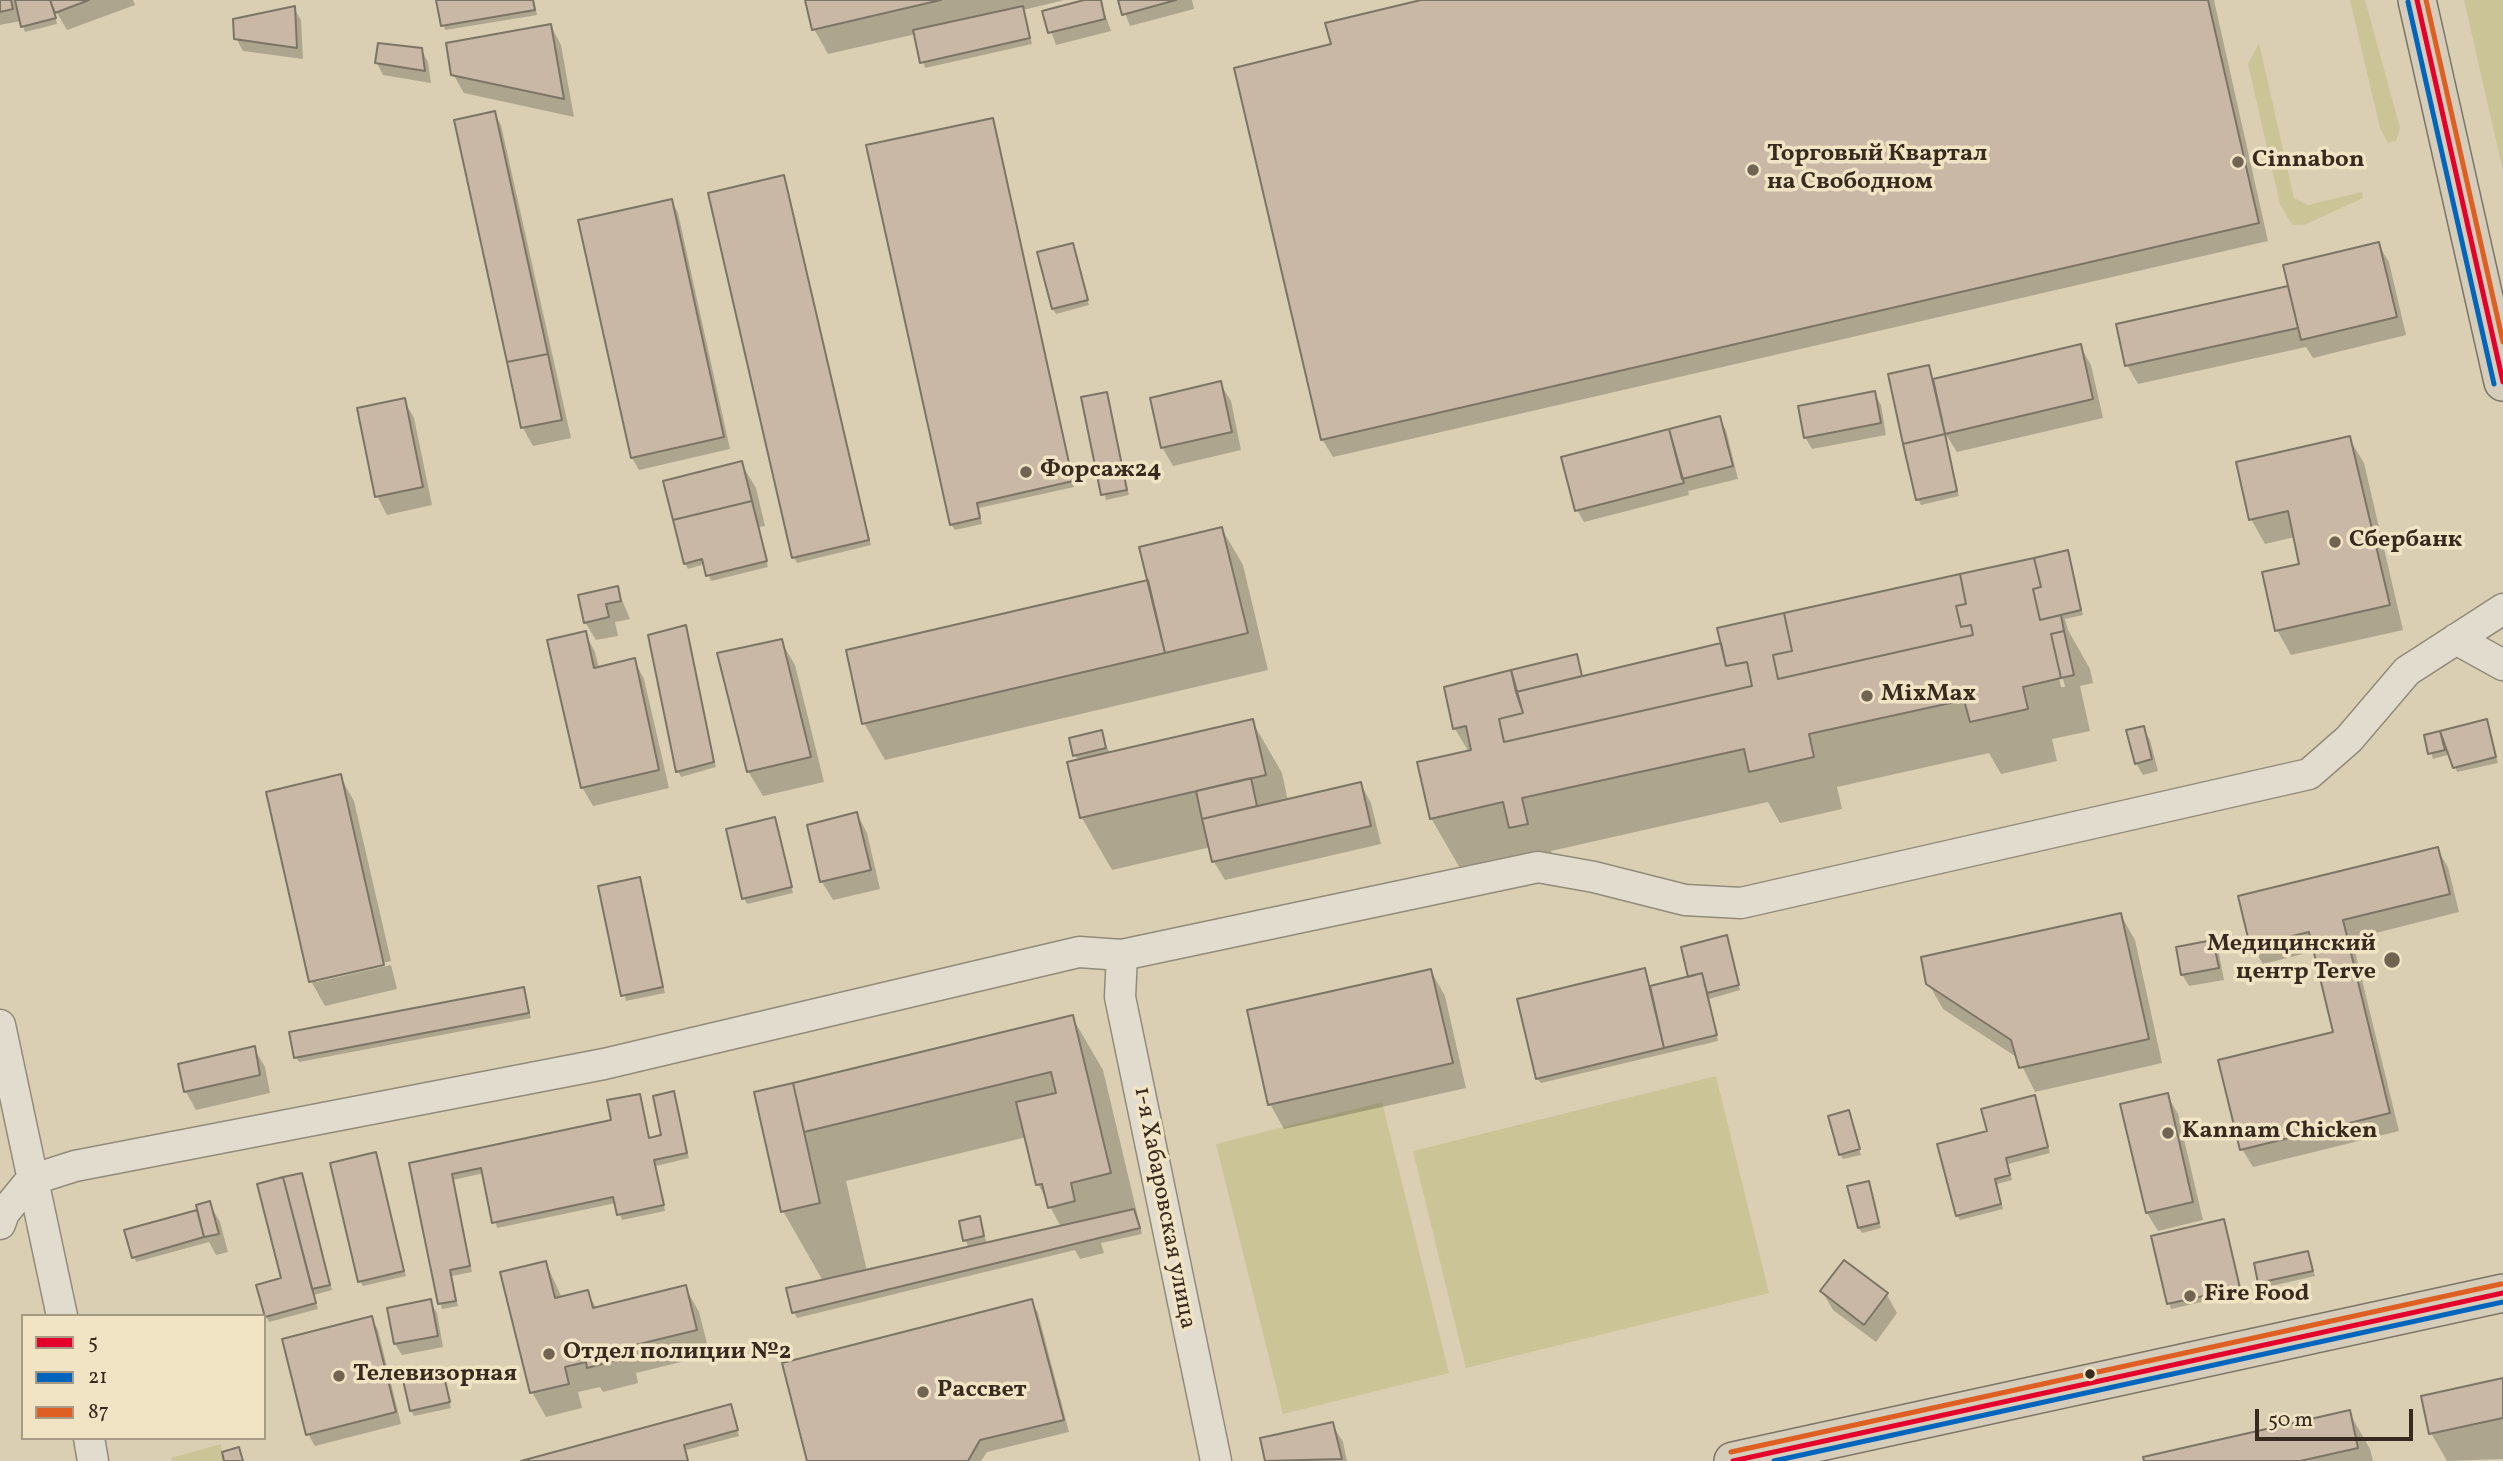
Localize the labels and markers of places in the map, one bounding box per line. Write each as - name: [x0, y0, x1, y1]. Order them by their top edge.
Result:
- place label: Торговый Квартал на Свободном: [1767, 142, 1987, 198]
- place label: Cinnabon: [2252, 148, 2364, 176]
- marker: Cinnabon: [2230, 154, 2246, 170]
- marker: Торговый Квартал на Свободном: [1745, 162, 1761, 178]
- place label: Форсаж24: [1040, 458, 1161, 486]
- marker: Форсаж24: [1018, 464, 1034, 480]
- place label: Сбербанк: [2349, 528, 2462, 556]
- marker: Сбербанк: [2327, 534, 2343, 550]
- place label: MixMax: [1881, 682, 1976, 710]
- marker: MixMax: [1859, 688, 1875, 704]
- place label: Медицинский центр Terve: [2207, 932, 2376, 988]
- marker: Медицинский центр Terve: [2382, 950, 2402, 970]
- place label: Kannam Chicken: [2182, 1119, 2378, 1147]
- marker: Kannam Chicken: [2160, 1125, 2176, 1141]
- place label: Fire Food: [2204, 1282, 2309, 1310]
- marker: Fire Food: [2182, 1288, 2198, 1304]
- place label: Отдел полиции №2: [563, 1340, 791, 1368]
- marker: Отдел полиции №2: [541, 1346, 557, 1362]
- place label: Телевизорная: [353, 1362, 517, 1390]
- unlabelled marker: [2083, 1367, 2097, 1381]
- marker: Телевизорная: [331, 1368, 347, 1384]
- place label: Рассвет: [937, 1378, 1027, 1406]
- marker: Рассвет: [915, 1384, 931, 1400]

